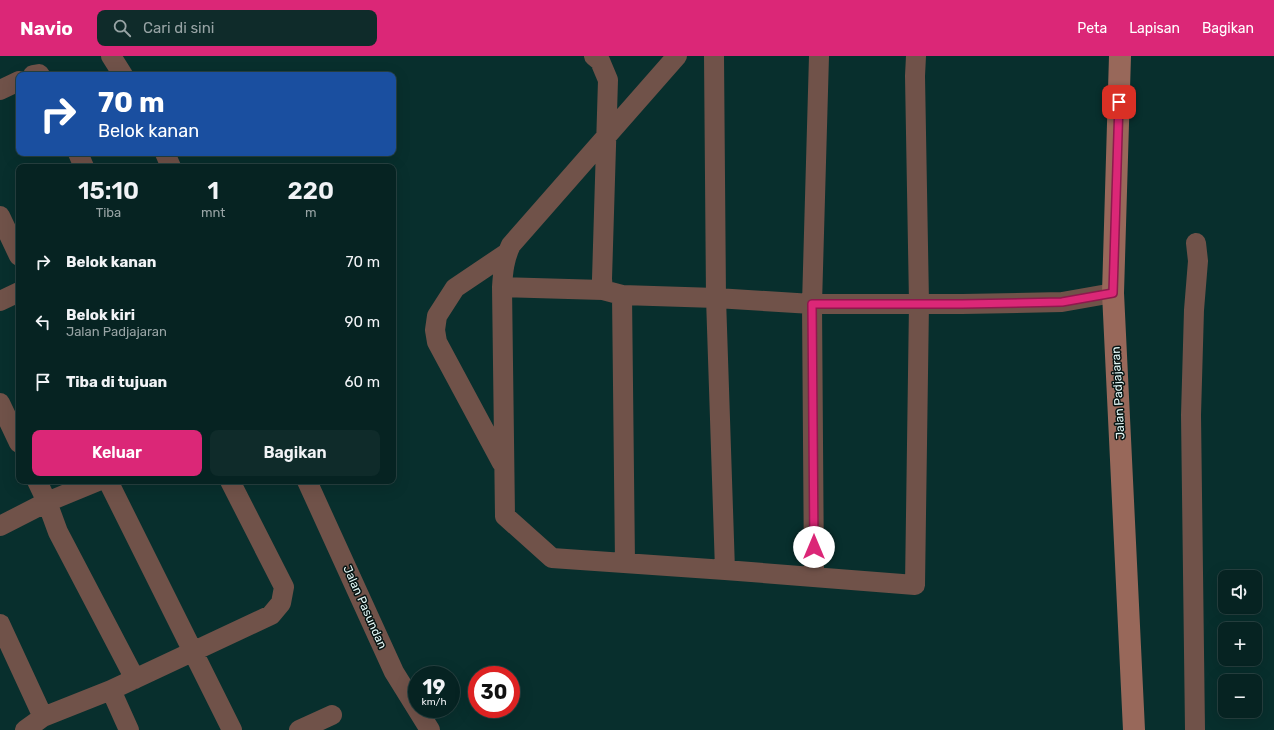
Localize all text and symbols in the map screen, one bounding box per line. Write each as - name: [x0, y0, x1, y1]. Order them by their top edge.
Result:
- search box: [97, 10, 377, 46]
- text: Navio: [20, 17, 73, 40]
- icon: search: [111, 17, 133, 39]
- text: Cari di sini: [143, 19, 214, 37]
- text: Peta: [1077, 20, 1107, 37]
- text: Lapisan: [1129, 20, 1180, 37]
- text: Bagikan: [1202, 20, 1254, 37]
- pin: [1102, 85, 1136, 119]
- text: 70 m: [98, 86, 165, 119]
- icon: right: [32, 88, 84, 140]
- icon: arrive: [1108, 91, 1130, 113]
- text: Belok kanan: [98, 120, 199, 142]
- text: 15:10: [78, 177, 139, 205]
- text: 1: [207, 177, 219, 205]
- text: 220: [287, 177, 334, 205]
- text: Tiba: [96, 205, 121, 220]
- text: mnt: [201, 205, 225, 220]
- text: m: [305, 205, 316, 220]
- icon: right: [32, 251, 54, 273]
- text: Belok kanan: [66, 253, 156, 271]
- text: 70 m: [346, 253, 380, 271]
- text: Belok kiri: [66, 306, 135, 324]
- icon: left: [32, 311, 54, 333]
- text: 90 m: [345, 313, 380, 331]
- text: Jalan Padjajaran: [66, 324, 167, 339]
- street label: Jalan Padjajaran: [1109, 346, 1127, 440]
- icon: arrive: [32, 371, 54, 393]
- text: Tiba di tujuan: [66, 373, 167, 391]
- text: 60 m: [344, 373, 380, 391]
- button: Keluar: [32, 430, 202, 476]
- button: Bagikan: [210, 430, 380, 476]
- position arrow: [793, 526, 835, 568]
- street label: Jalan Pasundan: [340, 563, 390, 651]
- map controls: [1218, 570, 1262, 718]
- button: sound: [1218, 570, 1262, 614]
- button: +: [1218, 622, 1262, 666]
- speed limit sign: 30: [468, 666, 520, 718]
- button: −: [1218, 674, 1262, 718]
- text: 19: [423, 675, 445, 699]
- text: km/h: [422, 696, 446, 708]

